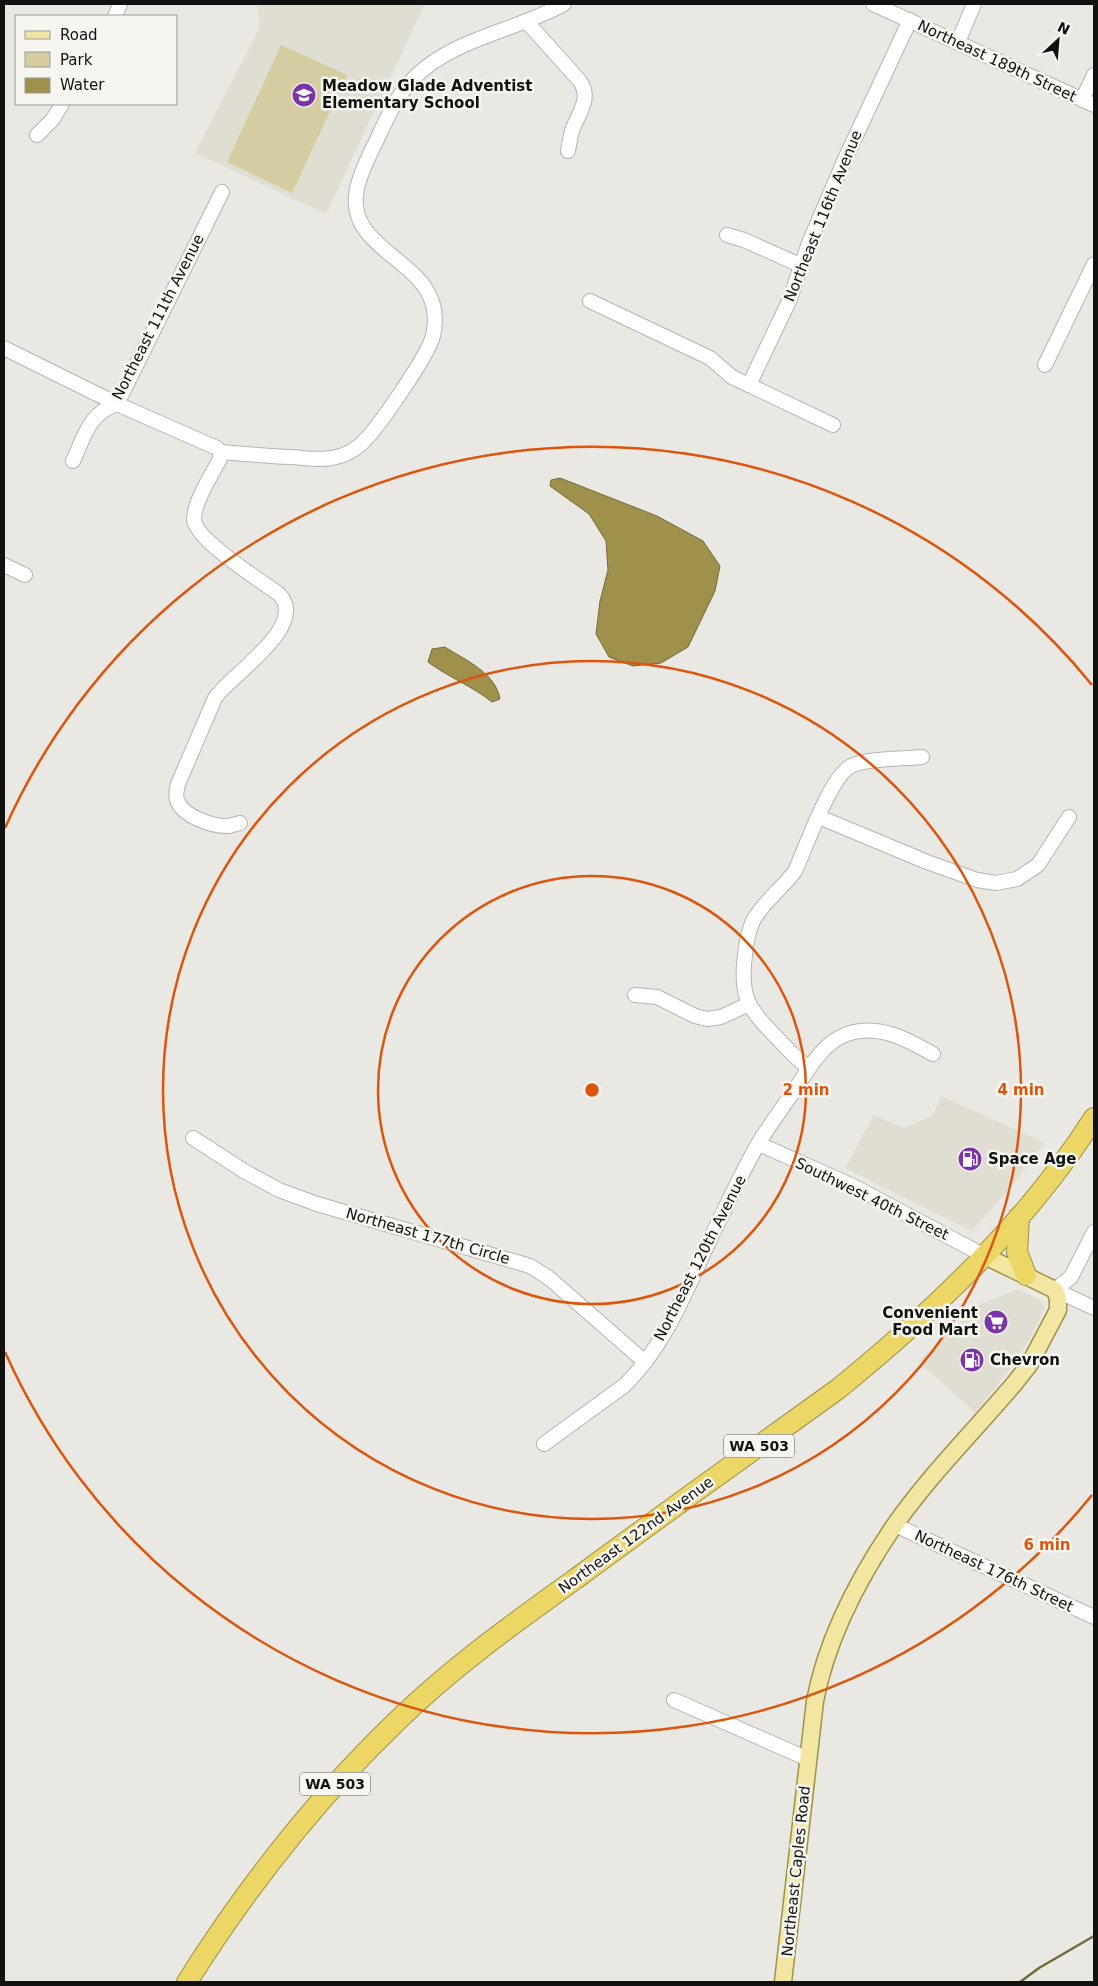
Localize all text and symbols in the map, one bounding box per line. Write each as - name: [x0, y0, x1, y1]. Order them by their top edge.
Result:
- legend: [15, 15, 178, 105]
- north arrow: [1033, 15, 1083, 65]
- street label: Northeast 189th Street: [915, 16, 1079, 106]
- text: Road: [60, 26, 98, 44]
- text: Park: [60, 51, 93, 69]
- text: Water: [60, 76, 105, 94]
- place label: Meadow Glade Adventist Elementary School: [322, 77, 532, 112]
- school or university icon: Meadow Glade Adventist Elementary School: [291, 82, 317, 108]
- street label: Northeast 116th Avenue: [780, 128, 866, 304]
- street label: Northeast 111th Avenue: [108, 231, 208, 403]
- centre of rings: [583, 1081, 601, 1099]
- text: 2 min: [782, 1081, 830, 1099]
- text: 4 min: [997, 1081, 1045, 1099]
- fuel station icon: Space Age: [957, 1146, 983, 1172]
- place label: Space Age: [988, 1150, 1076, 1168]
- street label: Southwest 40th Street: [792, 1154, 952, 1244]
- street label: Northeast 120th Avenue: [650, 1172, 750, 1344]
- street label: Northeast 177th Circle: [344, 1204, 512, 1268]
- place label: Convenient Food Mart: [882, 1304, 978, 1339]
- supermarket icon: Convenient Food Mart: [983, 1309, 1009, 1335]
- fuel station icon: Chevron: [959, 1347, 985, 1373]
- place label: Chevron: [990, 1351, 1060, 1369]
- road number: WA 503: [724, 1434, 794, 1458]
- street label: Northeast 122nd Avenue: [555, 1473, 717, 1597]
- street label: Northeast 176th Street: [912, 1526, 1076, 1616]
- text: 6 min: [1023, 1536, 1071, 1554]
- road number: WA 503: [300, 1772, 370, 1796]
- street label: Northeast Caples Road: [778, 1785, 814, 1957]

